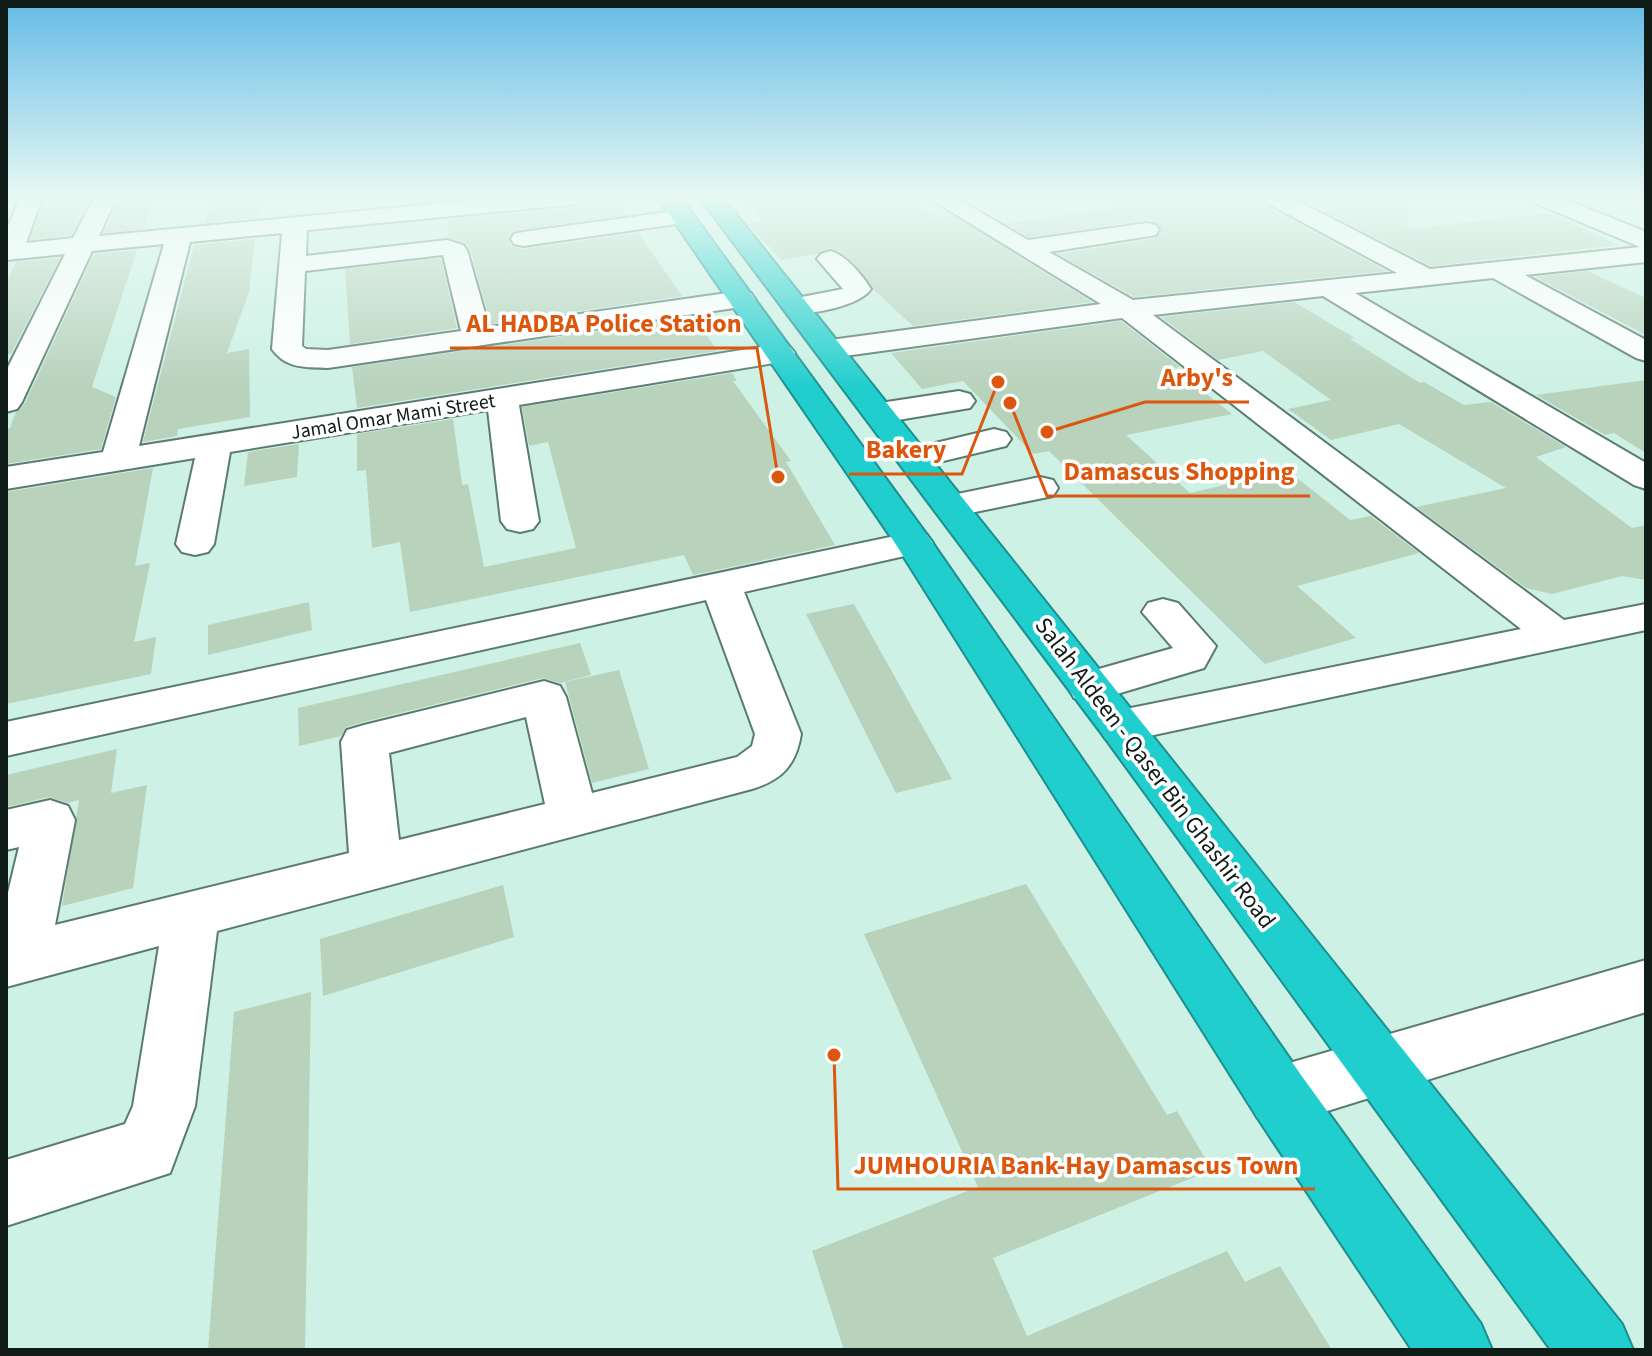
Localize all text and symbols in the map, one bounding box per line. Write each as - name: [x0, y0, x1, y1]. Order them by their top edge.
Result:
- callout: AL HADBA Police Station: [450, 298, 757, 348]
- text: AL HADBA Police Station: [465, 305, 742, 342]
- callout: Arby's: [1145, 352, 1249, 402]
- text: Arby's: [1160, 359, 1233, 396]
- street label: Jamal Omar Mami Street: [289, 387, 497, 447]
- callout: Bakery: [849, 424, 962, 474]
- text: Bakery: [866, 431, 947, 468]
- callout: Damascus Shopping: [1047, 446, 1310, 496]
- text: Damascus Shopping: [1064, 453, 1295, 490]
- street label: Salah Aldeen - Qaser Bin Ghashir Road: [1026, 610, 1284, 936]
- callout: JUMHOURIA Bank-Hay Damascus Town: [838, 1139, 1315, 1189]
- text: JUMHOURIA Bank-Hay Damascus Town: [854, 1147, 1298, 1184]

